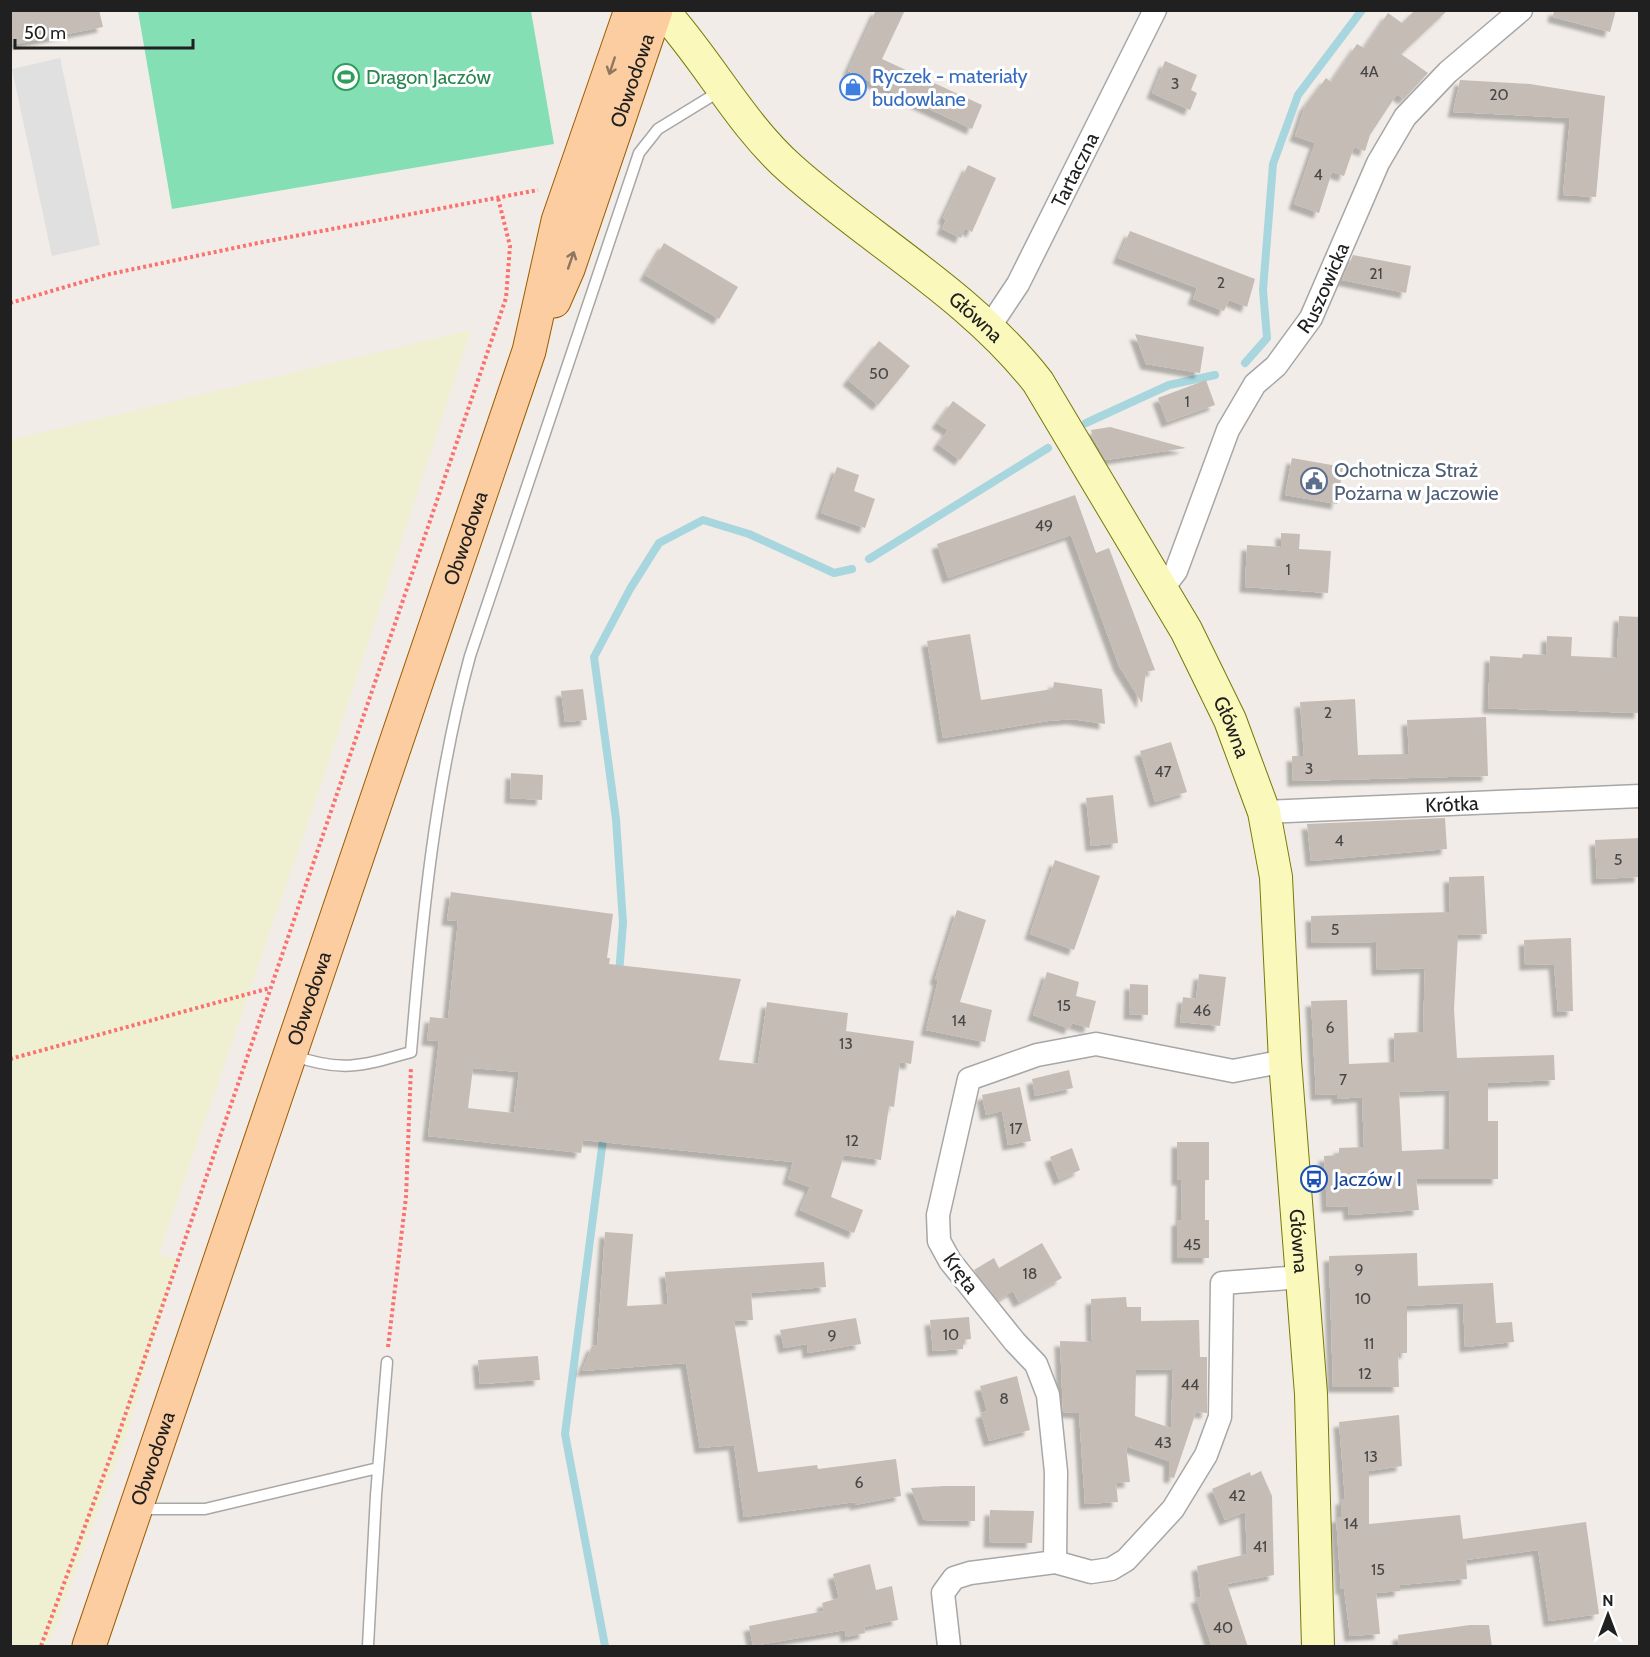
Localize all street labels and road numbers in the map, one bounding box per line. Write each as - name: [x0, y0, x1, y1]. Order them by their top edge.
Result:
- street label: Obwodowa: [605, 30, 659, 131]
- street label: Tartaczna: [1046, 128, 1104, 212]
- street label: Ruszowicka: [1292, 239, 1354, 338]
- street label: Główna: [944, 287, 1008, 348]
- street label: Obwodowa: [438, 488, 493, 588]
- street label: Główna: [1208, 692, 1255, 761]
- street label: Krótka: [1425, 791, 1479, 817]
- street label: Obwodowa: [282, 948, 336, 1048]
- street label: Główna: [1285, 1208, 1314, 1274]
- street label: Kręta: [938, 1248, 984, 1298]
- street label: Obwodowa: [126, 1408, 180, 1509]

